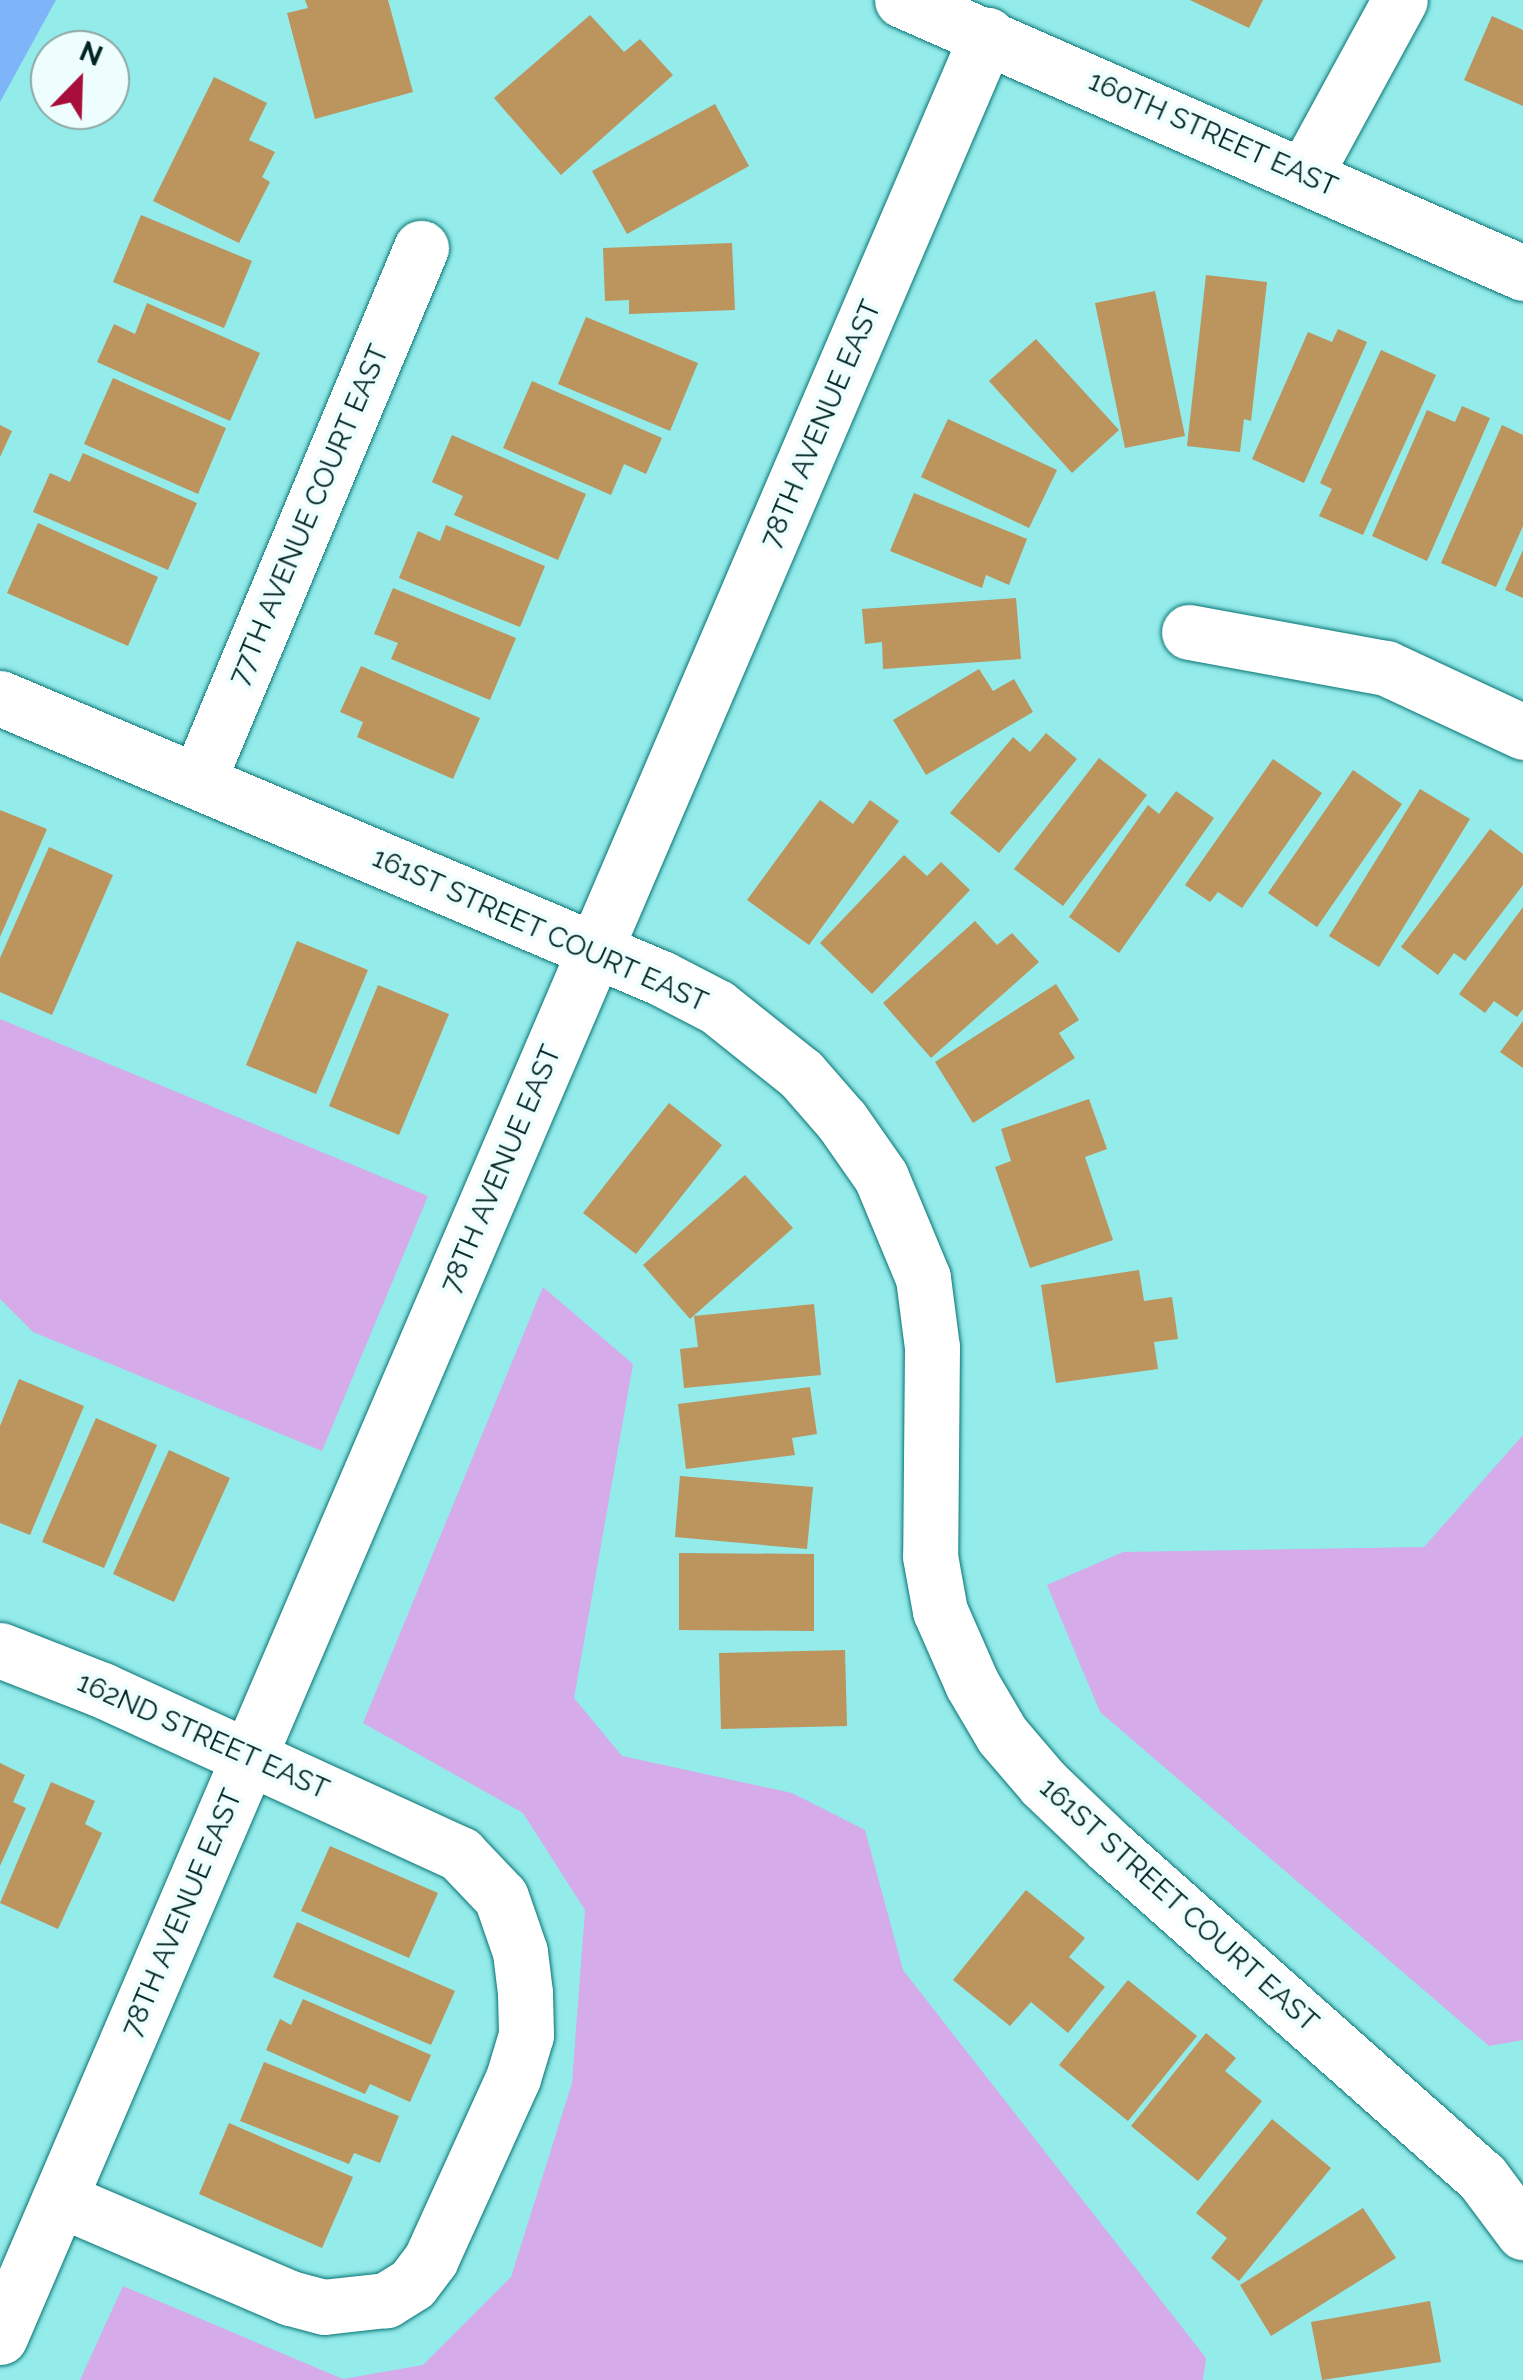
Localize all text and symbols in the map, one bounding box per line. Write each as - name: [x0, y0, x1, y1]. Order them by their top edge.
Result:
- north arrow: [30, 30, 130, 130]
- text: N: [75, 34, 107, 73]
- street label: 160TH STREET EAST: [1083, 64, 1343, 204]
- street label: 78TH AVENUE EAST: [753, 295, 889, 553]
- street label: 77TH AVENUE COURT EAST: [222, 339, 396, 691]
- street label: 161ST STREET COURT EAST: [366, 840, 714, 1020]
- street label: 78TH AVENUE EAST: [433, 1040, 569, 1298]
- street label: 162ND STREET EAST: [72, 1665, 334, 1807]
- street label: 161ST STREET COURT EAST: [1032, 1770, 1326, 2040]
- street label: 78TH AVENUE EAST: [114, 1784, 250, 2042]

